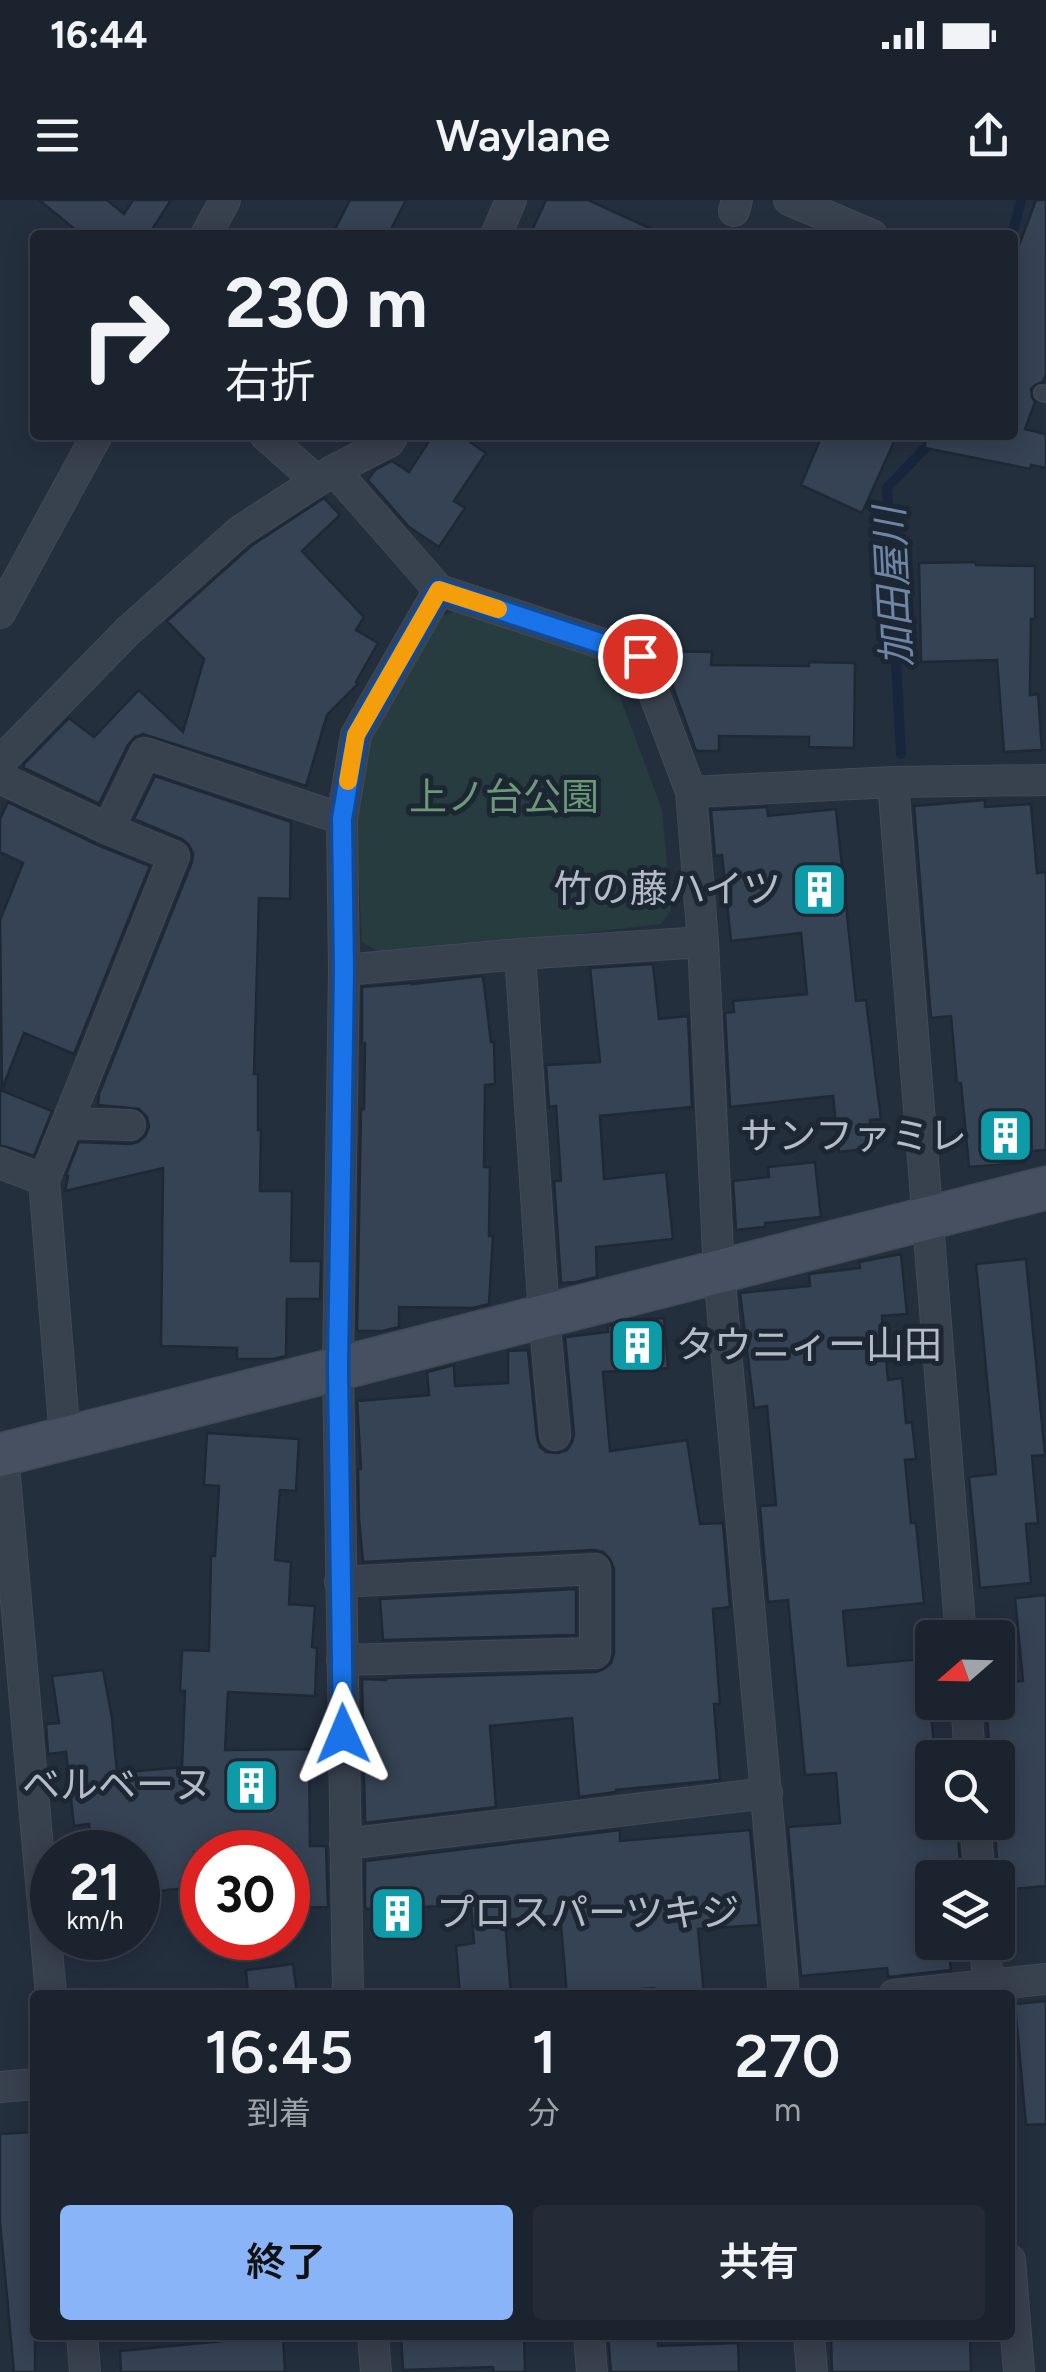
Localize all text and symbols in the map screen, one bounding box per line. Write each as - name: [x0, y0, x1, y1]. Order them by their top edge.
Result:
- text: 16:44: [50, 12, 148, 58]
- icon: menu: [30, 108, 85, 163]
- text: Waylane: [436, 108, 610, 162]
- icon: share: [961, 108, 1016, 163]
- text: 230 m: [225, 260, 428, 345]
- icon: right: [60, 270, 190, 400]
- text: 右折: [225, 354, 315, 408]
- water label: 加田屋川: [865, 502, 921, 668]
- pin: [598, 614, 683, 699]
- icon: arrive: [613, 629, 668, 684]
- park label: 上ノ台公園: [409, 774, 599, 820]
- building icon: 竹の藤ハイツ: [790, 859, 850, 919]
- place label: 竹の藤ハイツ: [554, 866, 781, 912]
- building icon: サンファミレ: [976, 1106, 1036, 1166]
- place label: サンファミレ: [740, 1113, 967, 1159]
- building icon: タウニィー山田: [607, 1315, 667, 1375]
- place label: タウニィー山田: [676, 1322, 942, 1368]
- north arrow: [915, 1620, 1015, 1720]
- map controls: [915, 1620, 1015, 1960]
- position arrow: [291, 1682, 395, 1786]
- button: search: [915, 1740, 1015, 1840]
- building icon: ベルベーヌ: [221, 1755, 281, 1815]
- place label: ベルベーヌ: [22, 1762, 212, 1808]
- speed limit sign: 30: [180, 1830, 310, 1960]
- text: 21: [70, 1852, 120, 1913]
- button: layers: [915, 1860, 1015, 1960]
- building icon: プロスパーツキジ: [367, 1883, 427, 1943]
- place label: プロスパーツキジ: [436, 1890, 739, 1936]
- text: km/h: [66, 1905, 124, 1935]
- text: 16:45: [205, 2016, 353, 2088]
- text: 1: [531, 2016, 557, 2088]
- text: 270: [735, 2020, 840, 2092]
- text: m: [774, 2091, 801, 2129]
- text: 到着: [247, 2094, 311, 2132]
- text: 分: [528, 2094, 560, 2132]
- button: 終了: [60, 2205, 513, 2320]
- button: 共有: [533, 2205, 985, 2320]

